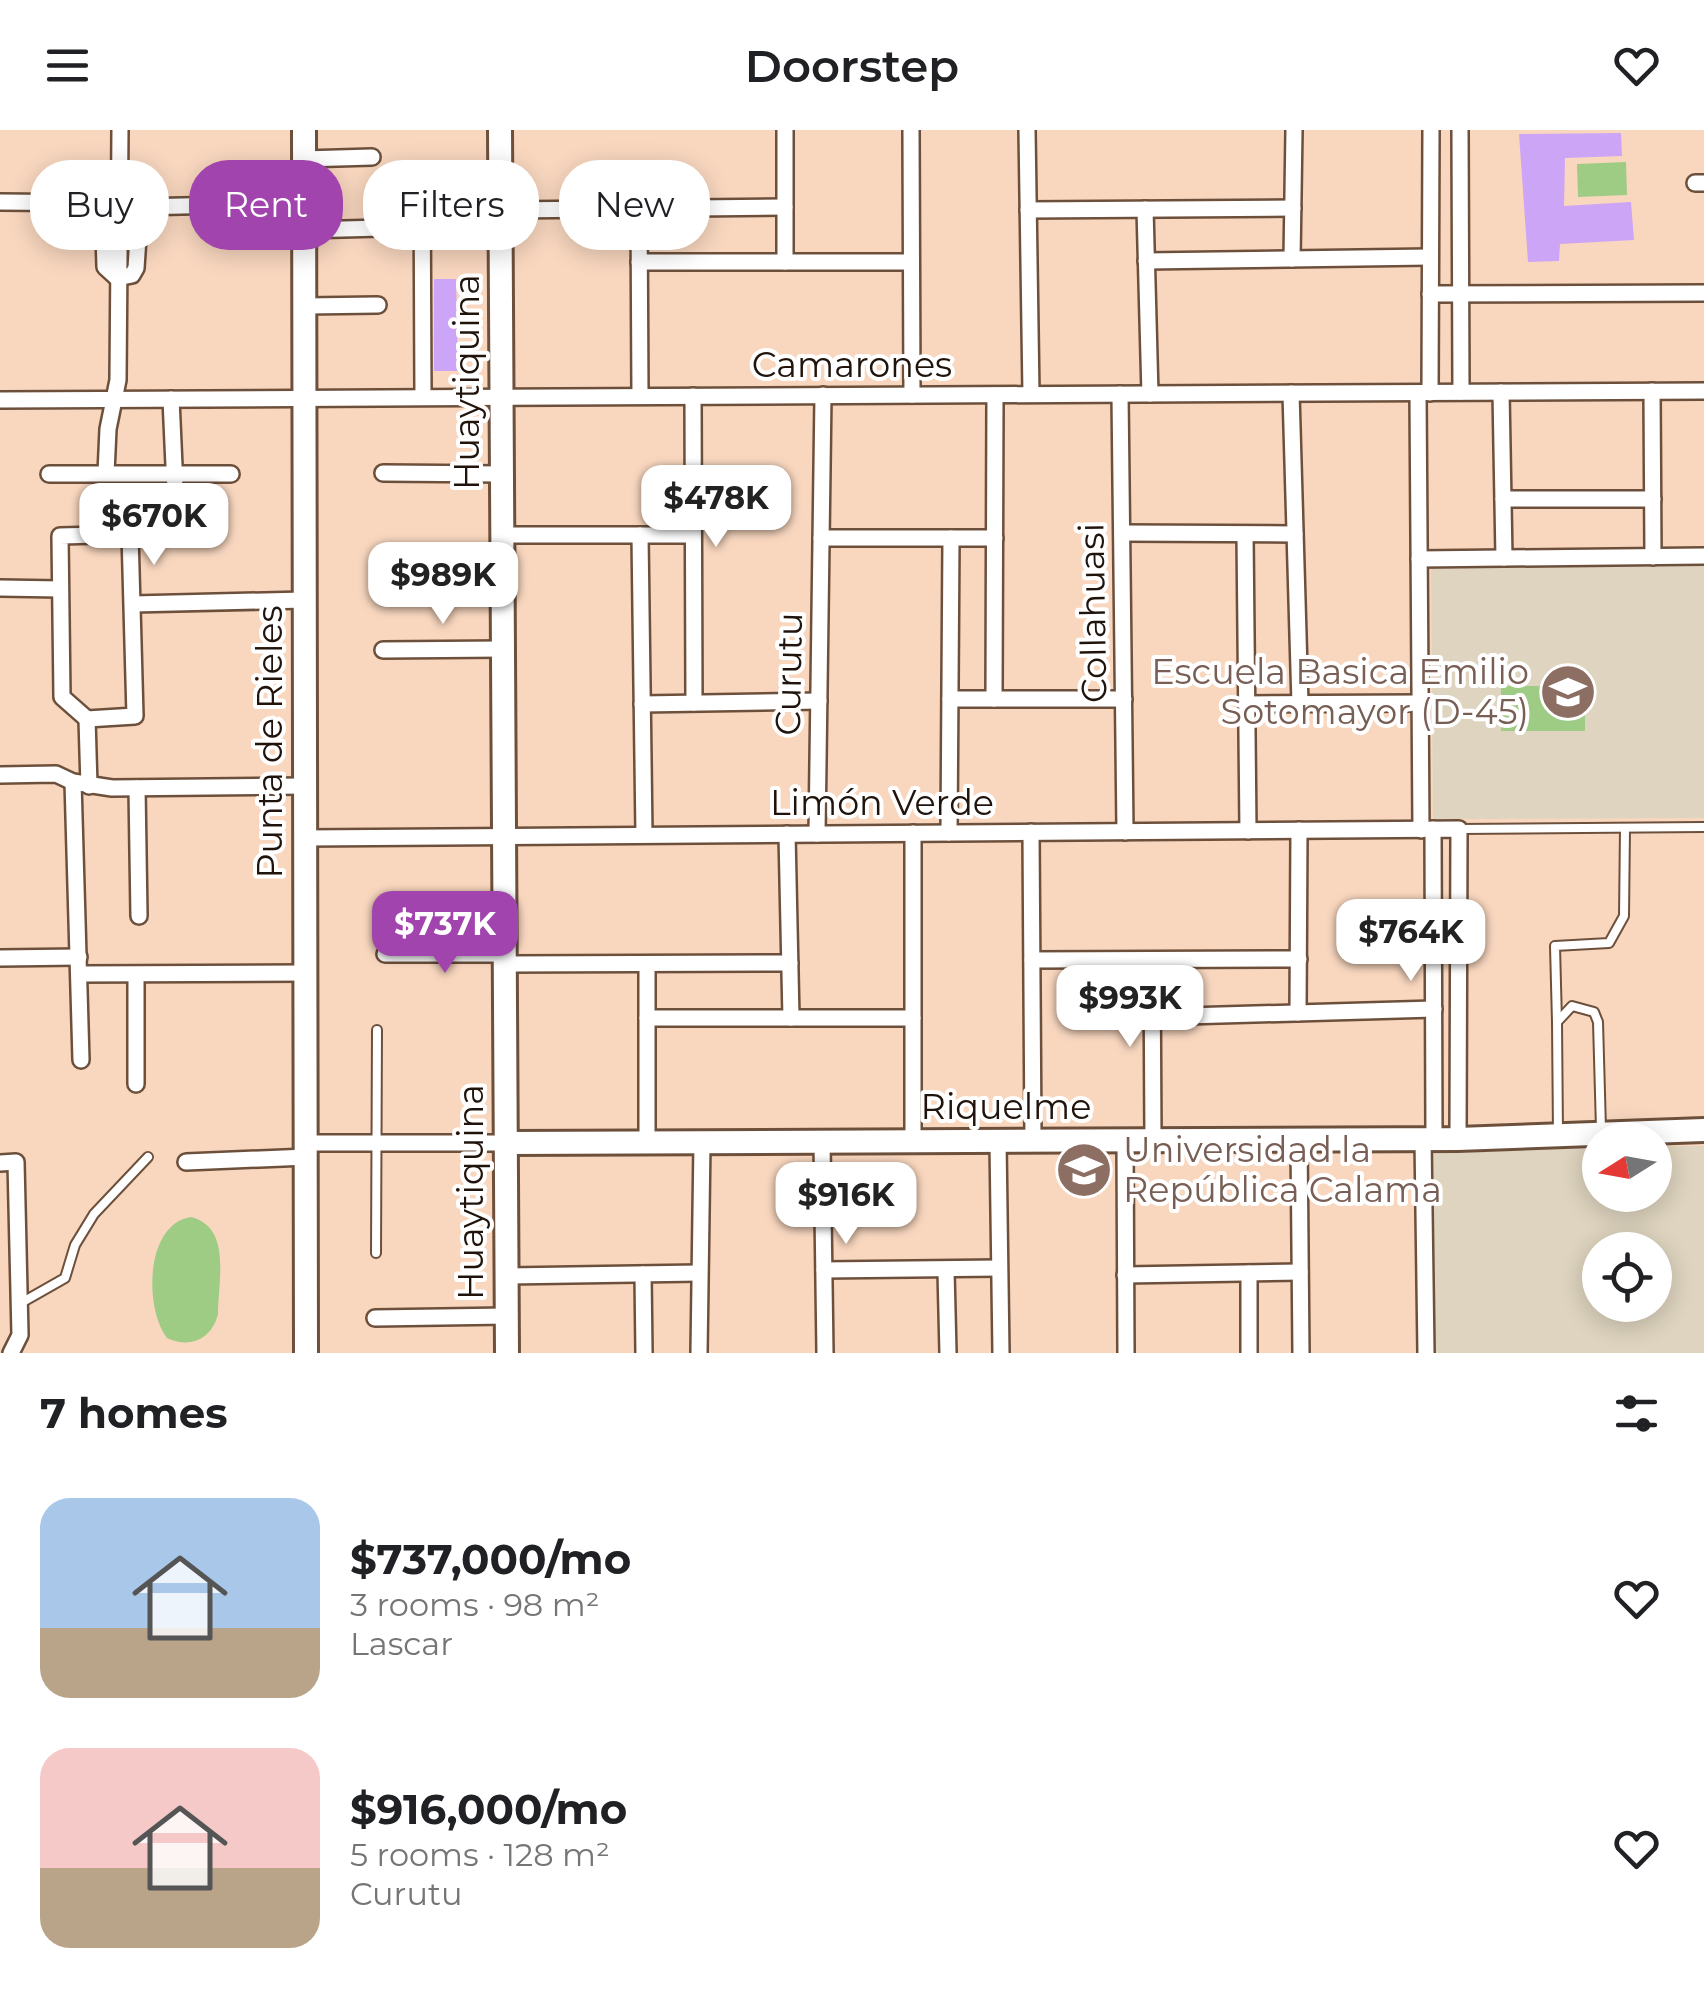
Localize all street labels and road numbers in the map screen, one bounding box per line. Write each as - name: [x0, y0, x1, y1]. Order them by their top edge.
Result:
- street label: Huaytiquina: [445, 274, 488, 490]
- street label: Camarones: [752, 343, 952, 386]
- street label: Collahuasi: [1069, 523, 1116, 703]
- street label: Punta de Rieles: [248, 605, 291, 879]
- street label: Curutu: [766, 612, 811, 736]
- street label: Limón Verde: [770, 781, 994, 824]
- street label: Huaytiquina: [449, 1084, 492, 1300]
- street label: Riquelme: [921, 1085, 1091, 1128]

